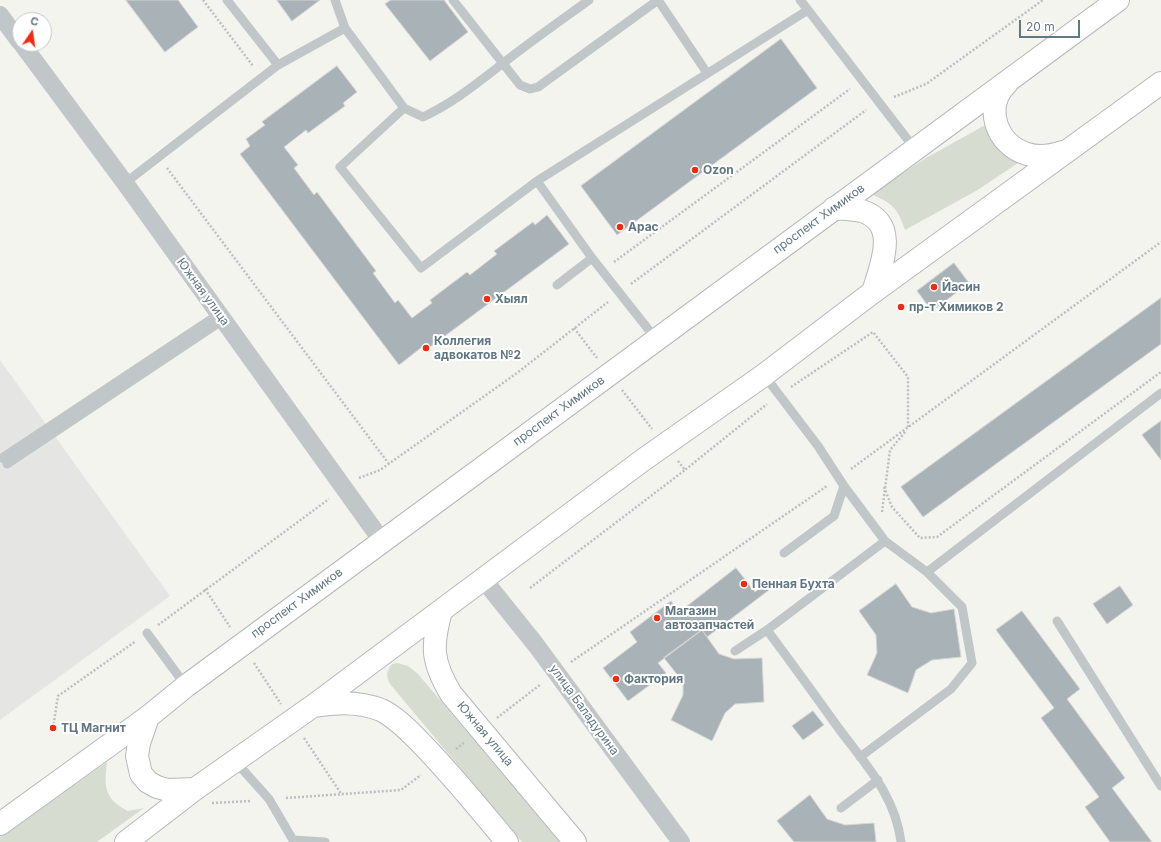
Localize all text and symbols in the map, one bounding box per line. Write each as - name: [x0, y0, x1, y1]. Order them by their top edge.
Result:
- north arrow: [12, 12, 52, 52]
- scale bar: [1021, 12, 1082, 38]
- text: С: [29, 14, 40, 29]
- text: 20 m: [1026, 19, 1055, 34]
- place label: Ozon: [703, 163, 734, 177]
- marker: Ozon: [690, 165, 700, 175]
- street label: проспект Химиков: [770, 181, 868, 257]
- place label: Арас: [628, 220, 659, 234]
- marker: Арас: [615, 222, 625, 232]
- street label: Южная улица: [174, 255, 232, 329]
- place label: Йасин: [942, 280, 980, 294]
- marker: Йасин: [929, 282, 939, 292]
- place label: Хыял: [495, 292, 528, 306]
- marker: Хыял: [482, 294, 492, 304]
- place label: пр-т Химиков 2: [909, 300, 1003, 314]
- marker: пр-т Химиков 2: [896, 302, 906, 312]
- place label: Коллегия адвокатов №2: [434, 334, 521, 362]
- marker: Коллегия адвокатов №2: [421, 343, 431, 353]
- street label: проспект Химиков: [510, 373, 608, 449]
- street label: проспект Химиков: [248, 565, 346, 641]
- place label: Пенная Бухта: [752, 577, 835, 591]
- marker: Пенная Бухта: [739, 579, 749, 589]
- place label: Магазин автозапчастей: [665, 604, 754, 632]
- marker: Магазин автозапчастей: [652, 613, 662, 623]
- street label: улица Баладурина: [546, 662, 622, 758]
- place label: Фактория: [624, 672, 683, 686]
- marker: Фактория: [611, 674, 621, 684]
- street label: Южная улица: [454, 699, 516, 769]
- place label: ТЦ Магнит: [61, 721, 126, 735]
- marker: ТЦ Магнит: [48, 723, 58, 733]

